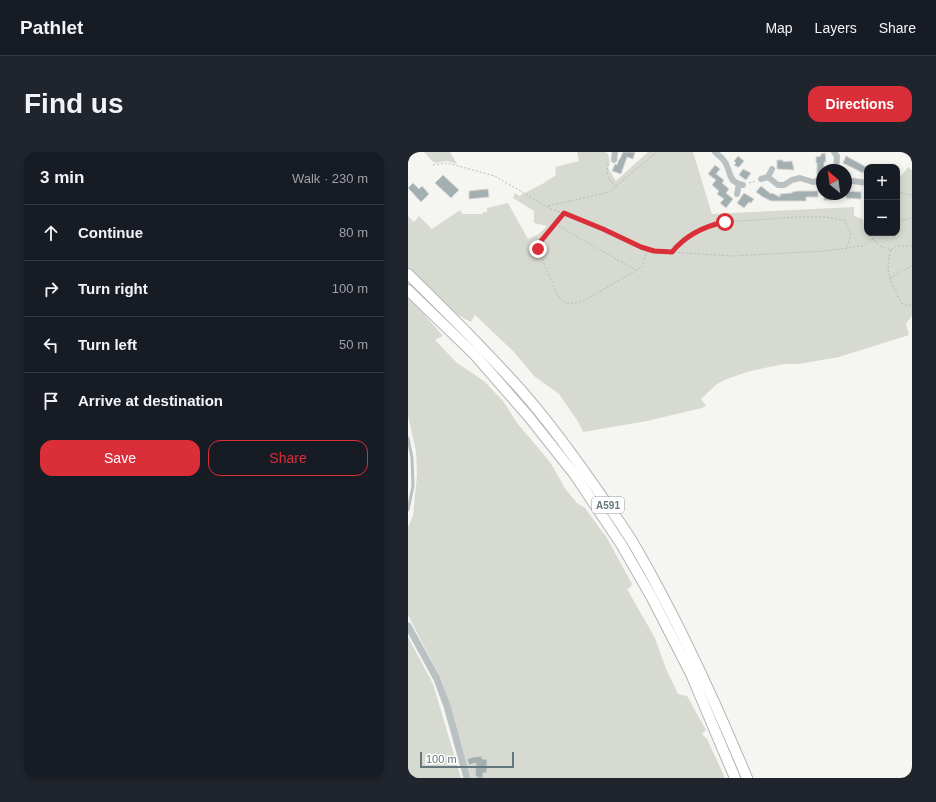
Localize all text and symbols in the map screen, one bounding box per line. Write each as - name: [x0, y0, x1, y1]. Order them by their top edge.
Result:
- text: Pathlet: [20, 17, 83, 38]
- text: Map: [765, 20, 793, 36]
- text: Layers: [815, 20, 857, 36]
- text: Share: [879, 20, 916, 36]
- button: Directions: [808, 86, 912, 122]
- text: Find us: [24, 88, 124, 119]
- north arrow: [816, 164, 852, 200]
- map controls: [864, 164, 900, 236]
- button: +: [864, 164, 900, 200]
- text: 3 min: [40, 168, 84, 187]
- text: Walk · 230 m: [292, 171, 368, 186]
- button: −: [864, 200, 900, 236]
- route start: [716, 213, 734, 231]
- icon: ahead: [40, 222, 62, 244]
- text: Continue: [78, 224, 143, 241]
- text: 80 m: [339, 225, 368, 240]
- route end: [529, 240, 547, 258]
- icon: right: [40, 278, 62, 300]
- text: Turn right: [78, 280, 148, 297]
- text: 100 m: [332, 281, 368, 296]
- icon: left: [40, 334, 62, 356]
- text: Turn left: [78, 336, 137, 353]
- text: 50 m: [339, 337, 368, 352]
- icon: arrive: [40, 390, 62, 412]
- text: Arrive at destination: [78, 392, 223, 409]
- button: Save: [40, 440, 200, 476]
- button: Share: [208, 440, 368, 476]
- road number: A591: [592, 497, 624, 513]
- scale bar: [420, 750, 514, 769]
- text: 100 m: [426, 753, 457, 765]

